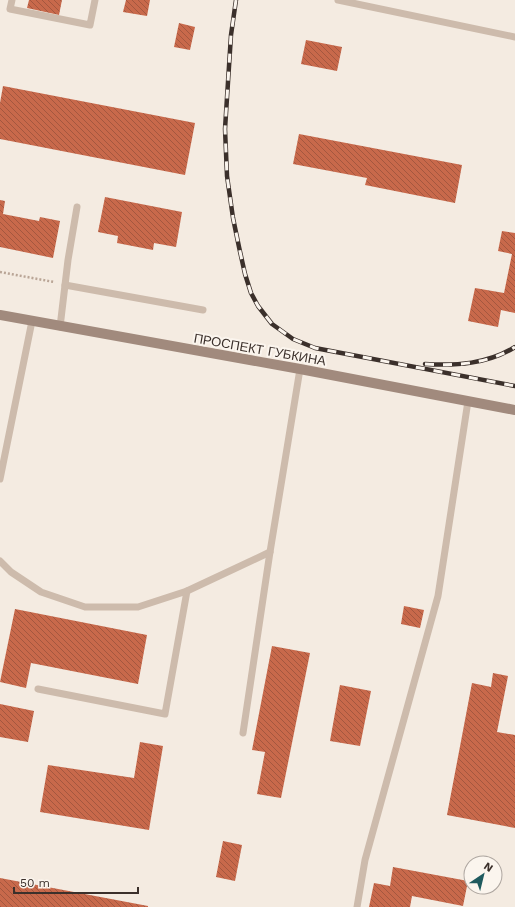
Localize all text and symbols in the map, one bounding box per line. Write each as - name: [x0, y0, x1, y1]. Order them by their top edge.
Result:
- street label: ПРОСПЕКТ ГУБКИНА: [193, 330, 328, 369]
- north arrow: [463, 855, 503, 895]
- text: N: [481, 860, 496, 875]
- scale bar: [14, 869, 138, 895]
- text: 50 m: [20, 876, 50, 890]

